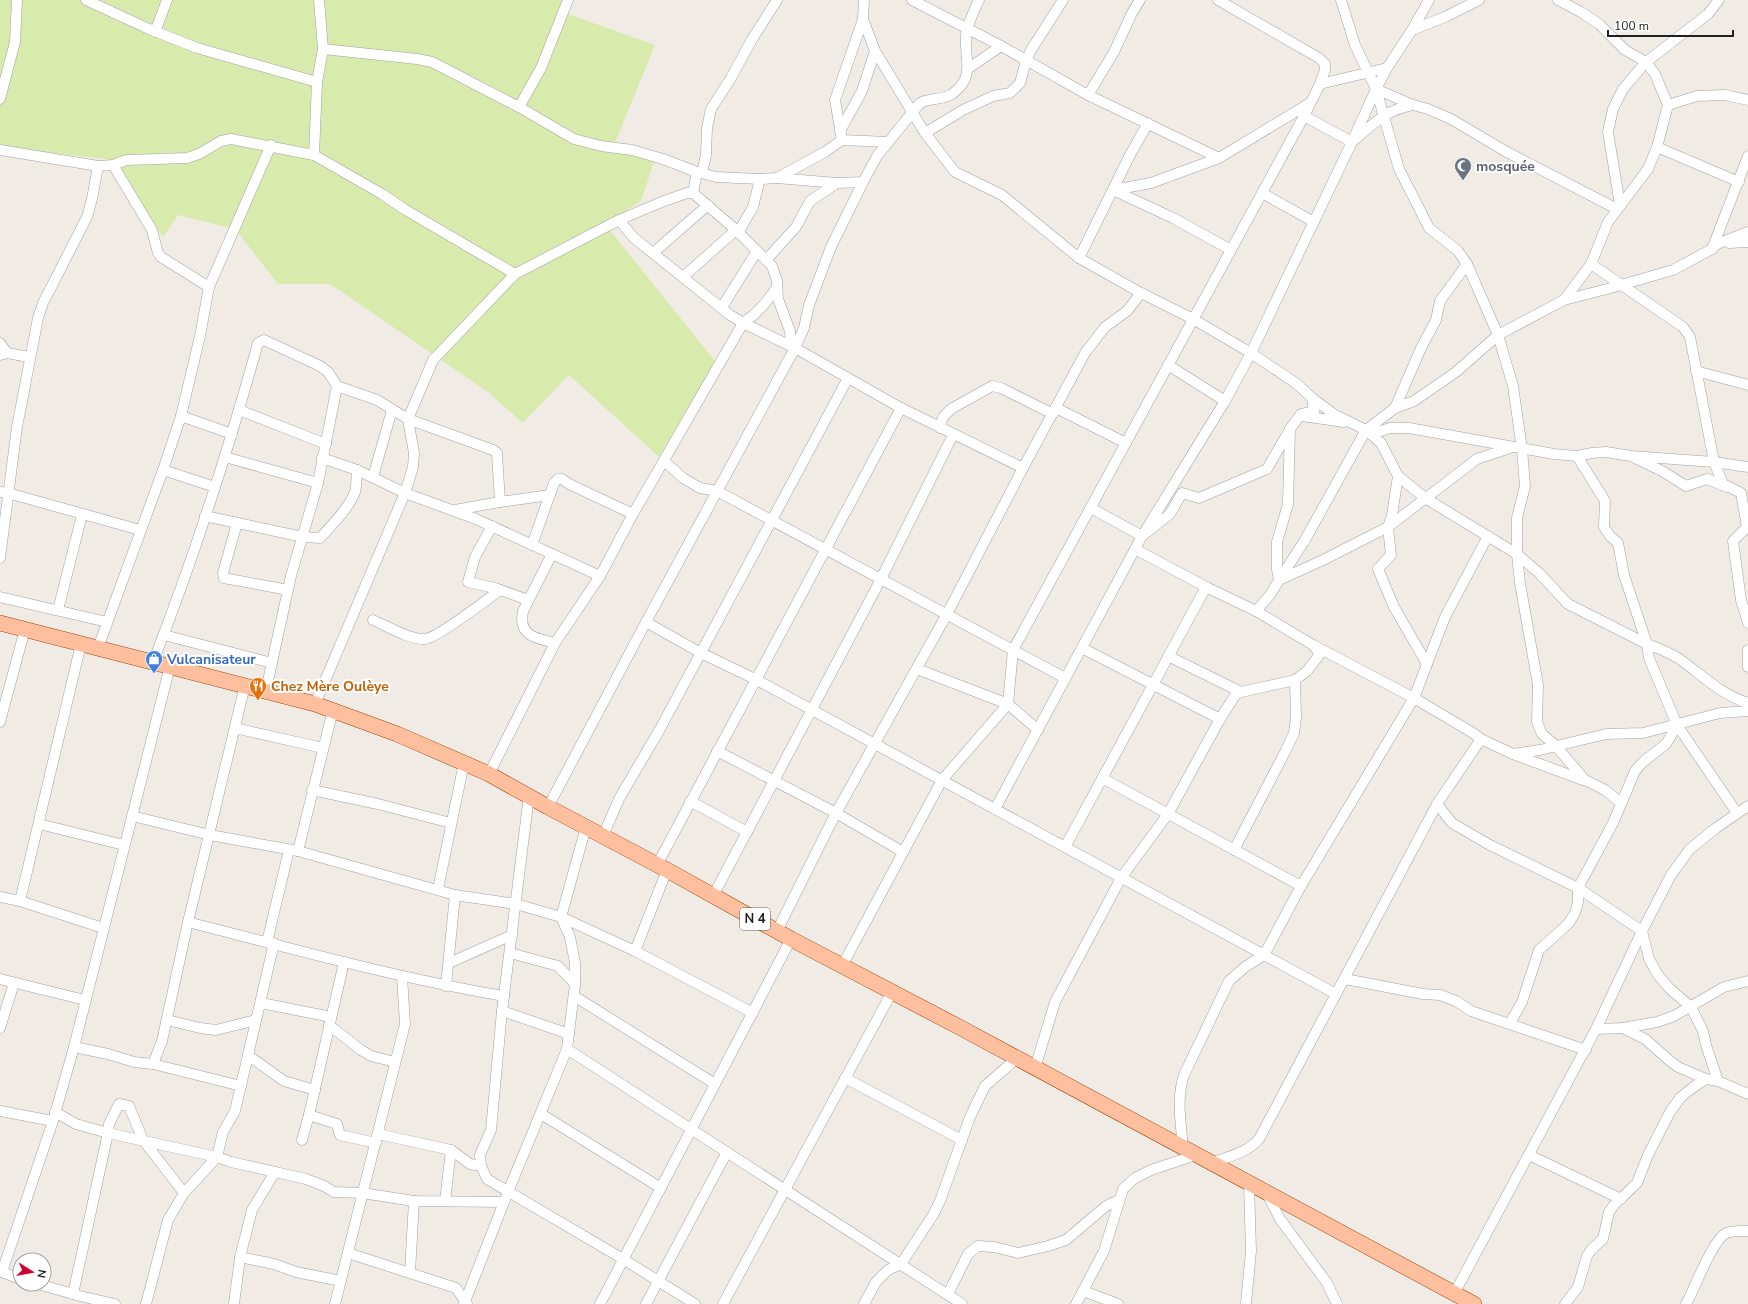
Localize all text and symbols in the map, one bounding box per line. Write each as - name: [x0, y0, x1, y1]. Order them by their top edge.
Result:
- scale bar: [1608, 12, 1733, 38]
- text: 100 m: [1614, 18, 1649, 34]
- mosque icon: mosquée: [1453, 156, 1473, 181]
- place label: mosquée: [1476, 157, 1535, 176]
- shop icon: Vulcanisateur: [144, 649, 164, 674]
- place label: Vulcanisateur: [166, 650, 256, 669]
- restaurant icon: Chez Mère Oulèye: [248, 676, 268, 701]
- place label: Chez Mère Oulèye: [271, 677, 389, 696]
- road number: N 4: [740, 908, 770, 930]
- north arrow: [12, 1252, 52, 1292]
- text: N: [33, 1268, 49, 1279]

